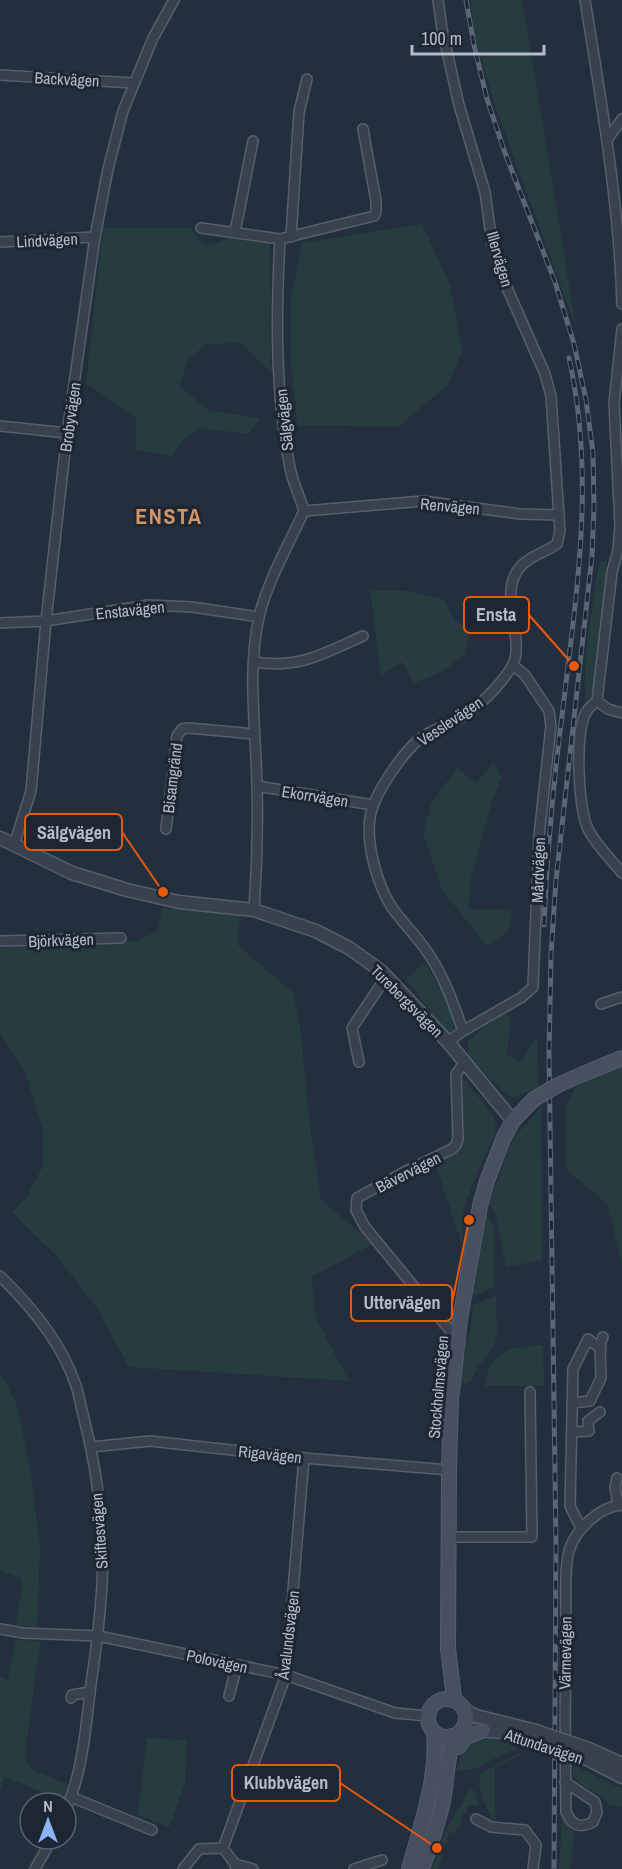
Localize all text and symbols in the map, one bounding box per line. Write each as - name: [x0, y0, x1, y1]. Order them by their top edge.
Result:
- scale bar: [412, 18, 544, 56]
- text: 100 m: [421, 26, 462, 51]
- street label: Backvägen: [34, 66, 100, 92]
- street label: Lindvägen: [16, 227, 78, 253]
- street label: Illervägen: [482, 229, 518, 289]
- street label: Brobyvägen: [54, 381, 86, 453]
- street label: Sälgvägen: [270, 388, 298, 452]
- street label: Renvägen: [419, 492, 481, 520]
- district label: ENSTA: [135, 501, 203, 531]
- street label: Enstavägen: [94, 595, 166, 625]
- callout: Ensta: [464, 597, 529, 633]
- text: Ensta: [476, 602, 517, 627]
- street label: Vesslevägen: [413, 691, 487, 751]
- street label: Bisamgränd: [157, 742, 187, 814]
- street label: Ekorrvägen: [280, 780, 350, 812]
- callout: Sälgvägen: [25, 814, 122, 850]
- text: Sälgvägen: [37, 820, 111, 845]
- street label: Mårdvägen: [526, 837, 550, 903]
- street label: Björkvägen: [28, 928, 94, 952]
- street label: Turebergsvägen: [366, 960, 448, 1042]
- street label: Bävervägen: [372, 1146, 444, 1198]
- callout: Uttervägen: [351, 1285, 452, 1321]
- text: Uttervägen: [363, 1290, 441, 1315]
- street label: Stockholmsvägen: [423, 1334, 453, 1440]
- street label: Rigavägen: [237, 1440, 303, 1468]
- street label: Skiftesvägen: [85, 1492, 113, 1570]
- street label: Åvalundsvägen: [272, 1589, 304, 1682]
- street label: Värmevägen: [553, 1616, 577, 1690]
- street label: Polovägen: [184, 1644, 250, 1678]
- street label: Attundavägen: [501, 1723, 586, 1769]
- callout: Klubbvägen: [232, 1765, 340, 1801]
- text: Klubbvägen: [244, 1770, 328, 1795]
- north arrow: [18, 1791, 78, 1851]
- text: N: [43, 1795, 53, 1817]

